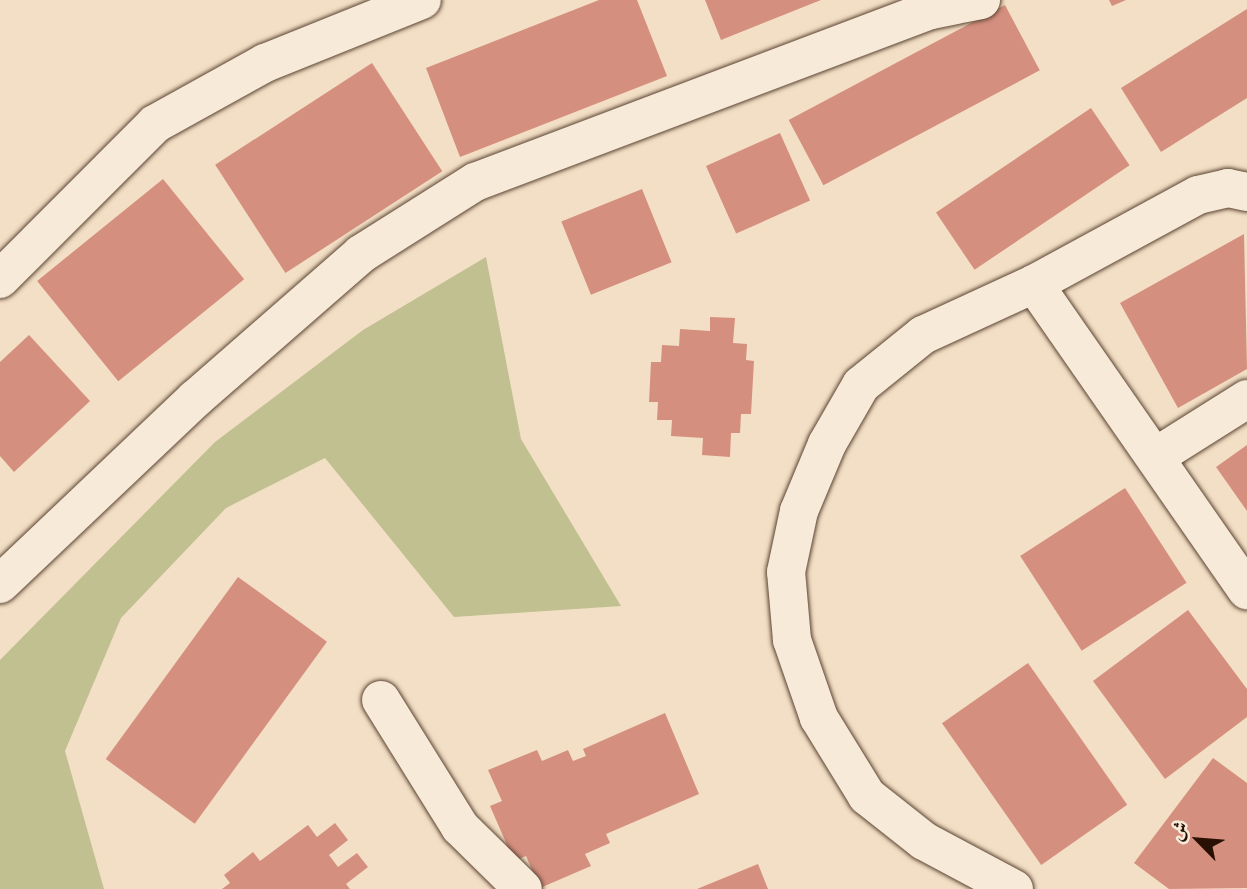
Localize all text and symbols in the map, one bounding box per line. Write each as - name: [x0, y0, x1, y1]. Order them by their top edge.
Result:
- north arrow: [1163, 805, 1233, 875]
- text: ش: [1163, 817, 1194, 845]

